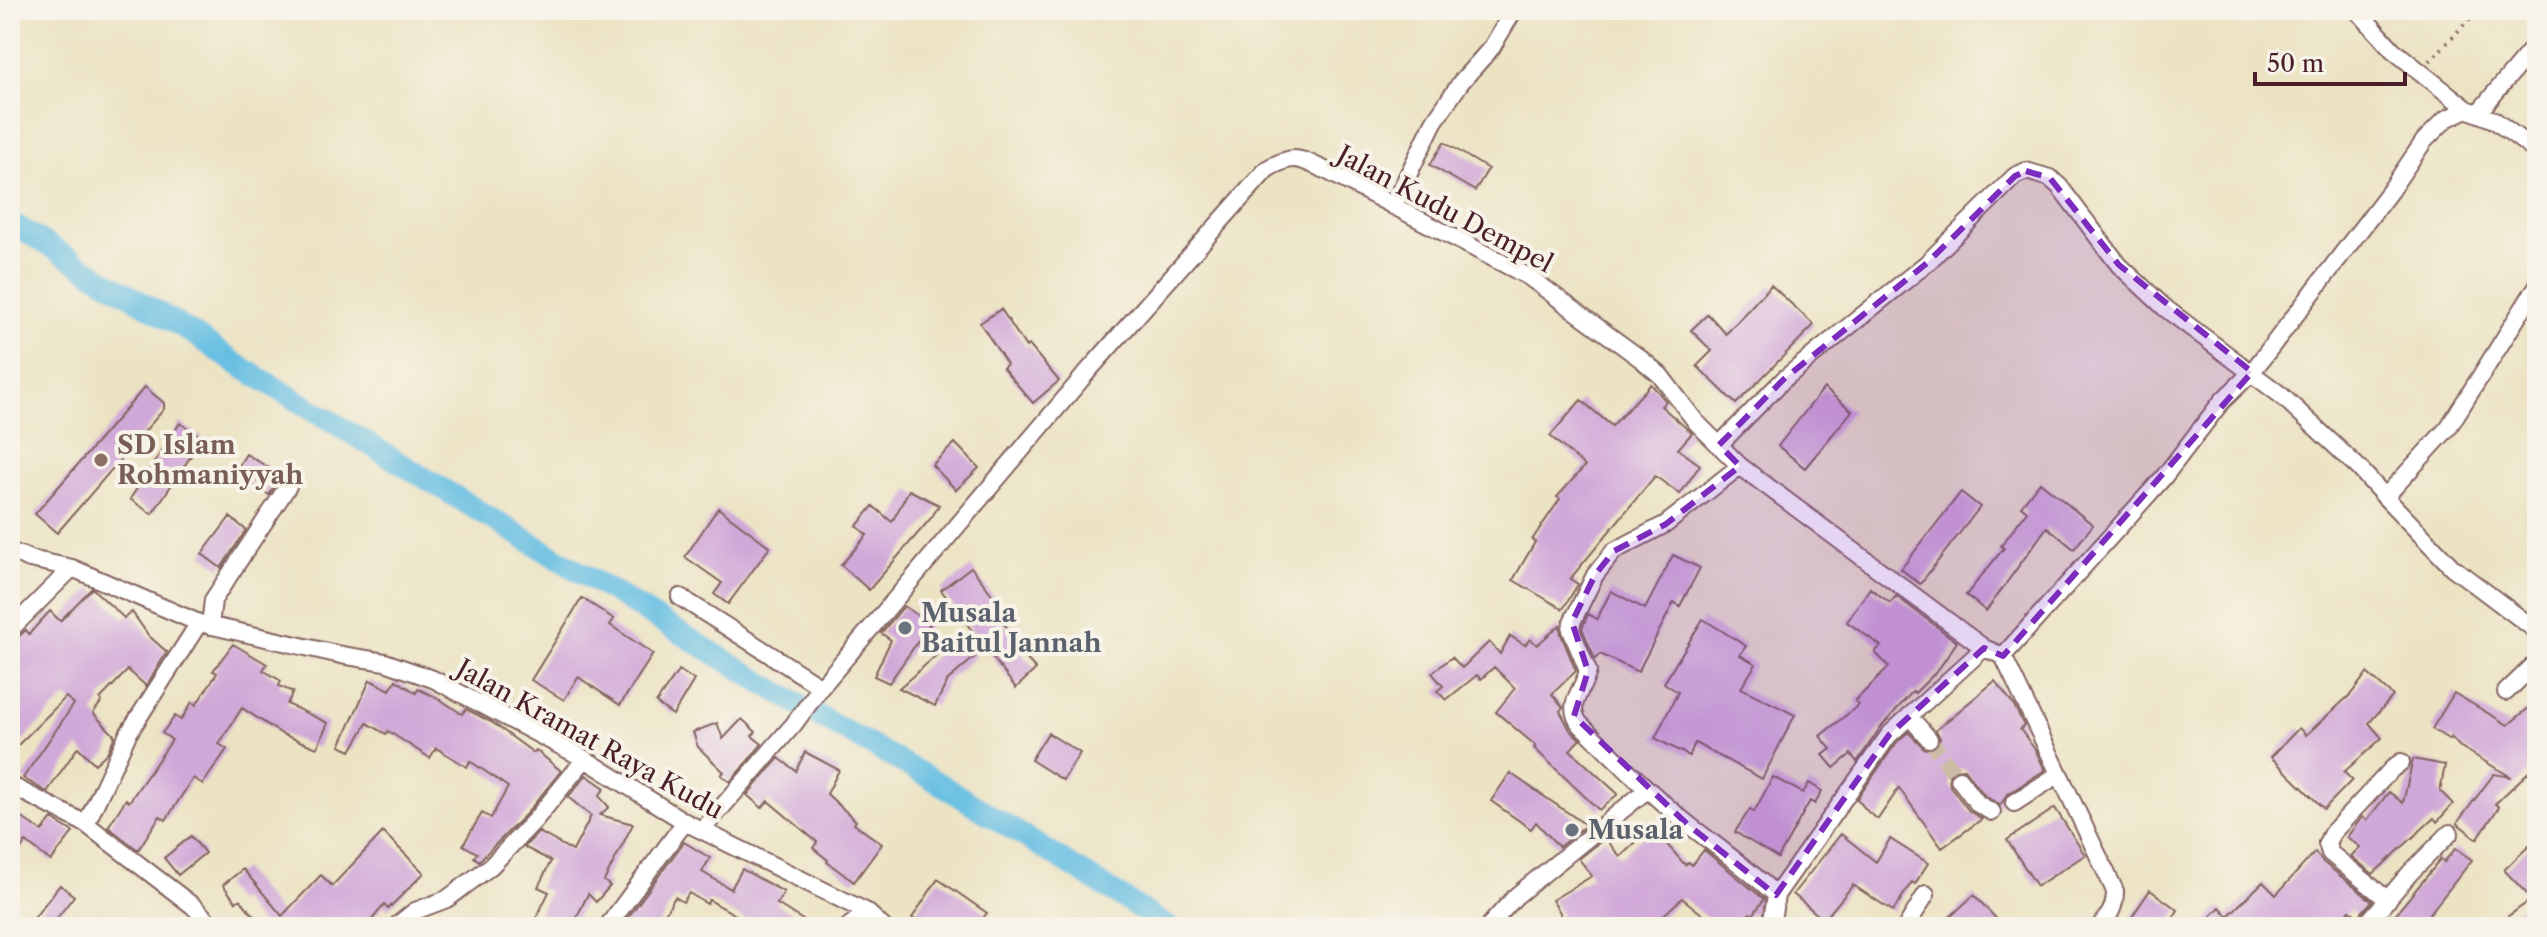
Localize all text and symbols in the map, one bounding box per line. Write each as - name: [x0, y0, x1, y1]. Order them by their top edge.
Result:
- scale bar: [2255, 36, 2405, 86]
- text: 50 m: [2267, 49, 2324, 78]
- street label: Jalan Kudu Dempel: [1328, 137, 1559, 280]
- place label: SD Islam Rohmaniyyah: [117, 429, 304, 491]
- marker: SD Islam Rohmaniyyah: [92, 451, 110, 469]
- place label: Musala Baitul Jannah: [921, 597, 1102, 659]
- marker: Musala Baitul Jannah: [896, 619, 914, 637]
- street label: Jalan Kramat Raya Kudu: [447, 650, 729, 826]
- place label: Musala: [1588, 814, 1685, 846]
- marker: Musala: [1563, 821, 1581, 839]

